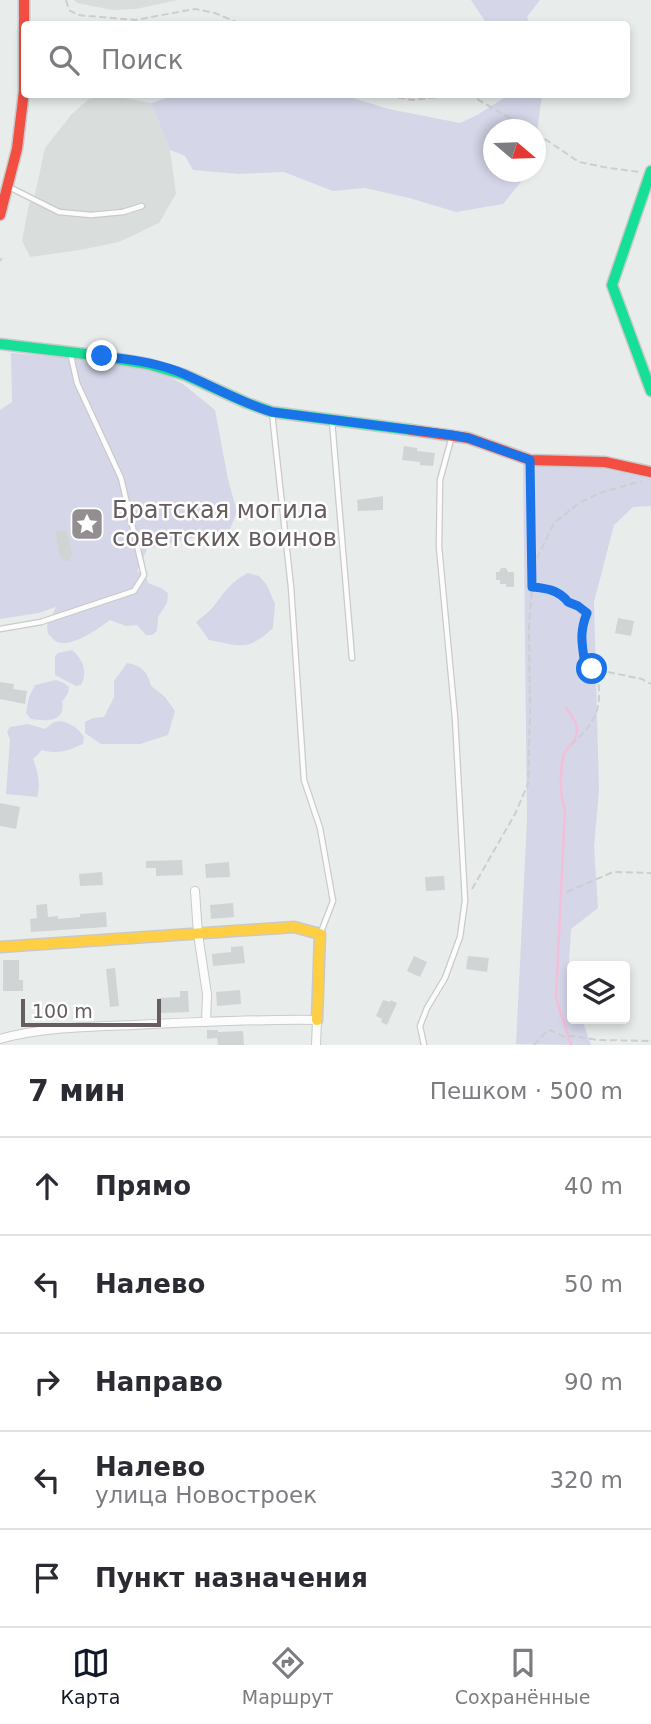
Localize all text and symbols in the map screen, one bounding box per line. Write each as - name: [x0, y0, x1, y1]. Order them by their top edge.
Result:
- search box: [21, 21, 630, 98]
- icon: search: [45, 41, 83, 79]
- text: Поиск: [101, 45, 183, 75]
- north arrow: [483, 119, 546, 182]
- route end: [86, 340, 117, 371]
- place label: Братская могила советских воинов: [112, 496, 337, 552]
- place icon: Братская могила советских воинов: [68, 505, 106, 543]
- route start: [576, 653, 607, 684]
- map controls: [567, 961, 630, 1024]
- button: layers: [567, 961, 630, 1024]
- scale bar: [21, 996, 161, 1028]
- text: 100 m: [32, 1000, 93, 1022]
- text: 7 мин: [28, 1073, 126, 1108]
- text: Пешком · 500 m: [430, 1078, 623, 1104]
- icon: ahead: [28, 1167, 66, 1205]
- text: Прямо: [95, 1171, 191, 1201]
- text: 40 m: [564, 1173, 623, 1199]
- icon: left: [28, 1265, 66, 1303]
- text: Налево: [95, 1269, 205, 1299]
- text: 50 m: [564, 1271, 623, 1297]
- icon: right: [28, 1363, 66, 1401]
- text: Направо: [95, 1367, 223, 1397]
- text: 90 m: [564, 1369, 623, 1395]
- text: Налево: [95, 1452, 205, 1482]
- icon: left: [28, 1461, 66, 1499]
- text: 320 m: [549, 1467, 623, 1493]
- text: улица Новостроек: [95, 1482, 317, 1508]
- icon: arrive: [28, 1559, 66, 1597]
- text: Пункт назначения: [95, 1563, 368, 1593]
- tab: Карта: [61, 1644, 121, 1708]
- tab: Маршрут: [242, 1644, 334, 1708]
- tab: Сохранённые: [455, 1644, 590, 1708]

